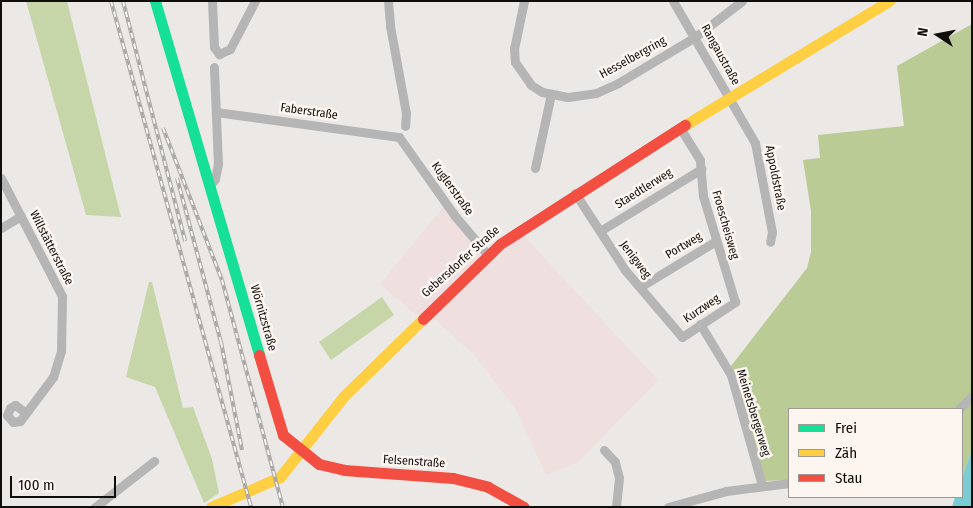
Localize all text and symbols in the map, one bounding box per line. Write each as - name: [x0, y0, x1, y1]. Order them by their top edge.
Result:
- north arrow: [913, 10, 963, 60]
- street label: Rangaustraße: [697, 22, 743, 88]
- text: N: [914, 26, 932, 38]
- street label: Hesselbergring: [597, 34, 669, 82]
- street label: Faberstraße: [279, 101, 339, 123]
- street label: Appoldstraße: [762, 144, 788, 212]
- street label: Kuglerstraße: [428, 160, 476, 218]
- street label: Staedtlerweg: [613, 166, 675, 212]
- street label: Froescheisweg: [708, 189, 742, 261]
- street label: Willstätterstraße: [26, 208, 76, 288]
- street label: Gebersdorfer Straße: [419, 223, 503, 301]
- street label: Portweg: [663, 230, 705, 262]
- street label: Jenigweg: [616, 238, 654, 282]
- street label: Wörnitzstraße: [247, 283, 279, 353]
- street label: Kurzweg: [681, 292, 723, 326]
- street label: Meinetsbergerweg: [733, 368, 773, 458]
- legend: [788, 408, 963, 498]
- text: Frei: [835, 419, 857, 437]
- text: Zäh: [835, 444, 857, 462]
- street label: Felsenstraße: [382, 453, 446, 471]
- scale bar: [12, 466, 119, 498]
- text: Stau: [835, 469, 862, 487]
- text: 100 m: [18, 476, 55, 494]

